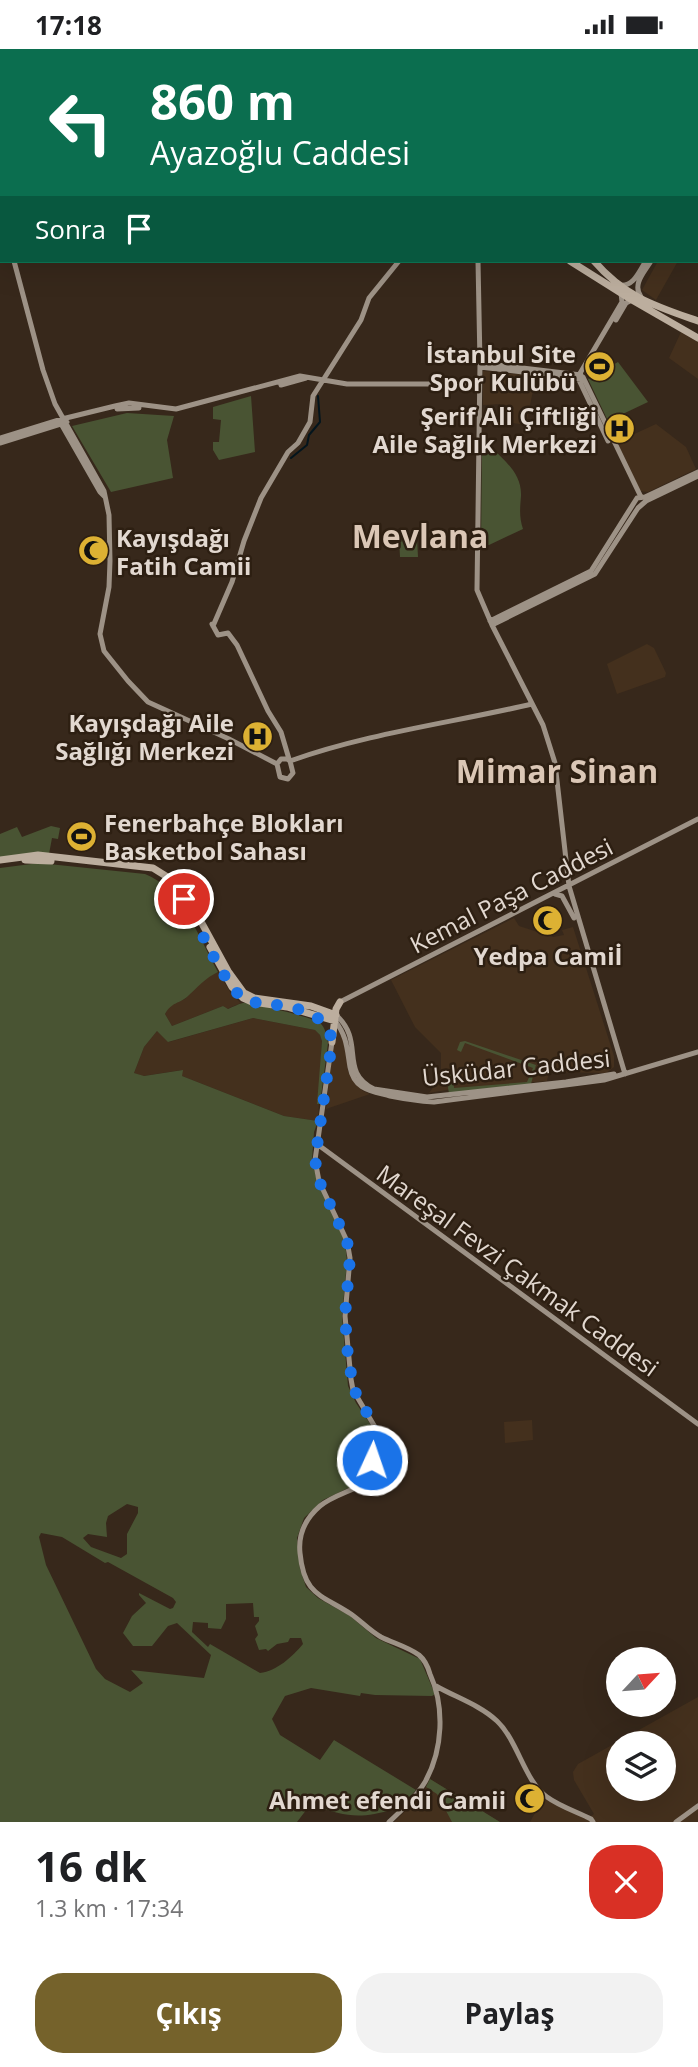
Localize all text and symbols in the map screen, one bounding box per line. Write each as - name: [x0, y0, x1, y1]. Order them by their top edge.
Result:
- text: 17:18: [35, 7, 102, 43]
- text: 860 m: [150, 68, 295, 134]
- icon: left: [35, 77, 126, 168]
- text: Ayazoğlu Caddesi: [150, 131, 410, 174]
- icon: arrive: [120, 210, 158, 248]
- text: Sonra: [35, 211, 106, 247]
- place label: İstanbul Site Spor Kulübü: [426, 337, 576, 398]
- sports icon: İstanbul Site Spor Kulübü: [582, 350, 616, 384]
- place label: Şerif Ali Çiftliği Aile Sağlık Merkezi: [373, 399, 597, 460]
- hospital icon: Şerif Ali Çiftliği Aile Sağlık Merkezi: [603, 412, 637, 446]
- district label: Mevlana: [352, 514, 488, 557]
- place label: Kayışdağı Fatih Camii: [116, 521, 251, 582]
- mosque icon: Kayışdağı Fatih Camii: [76, 534, 110, 568]
- place label: Kayışdağı Aile Sağlığı Merkezi: [55, 706, 234, 767]
- hospital icon: Kayışdağı Aile Sağlığı Merkezi: [240, 719, 274, 753]
- district label: Mimar Sinan: [456, 749, 658, 792]
- place label: Fenerbahçe Blokları Basketbol Sahası: [104, 806, 344, 867]
- sports icon: Fenerbahçe Blokları Basketbol Sahası: [64, 819, 98, 853]
- street label: Kemal Paşa Caddesi: [404, 830, 618, 960]
- pin: [154, 869, 214, 929]
- icon: arrive: [165, 880, 203, 918]
- mosque icon: Yedpa Camiİ: [531, 904, 565, 938]
- place label: Yedpa Camiİ: [474, 939, 622, 972]
- street label: Üsküdar Caddesi: [420, 1041, 612, 1093]
- street label: Mareşal Fevzi Çakmak Caddesi: [370, 1156, 666, 1384]
- position arrow: [335, 1423, 409, 1497]
- north arrow: [606, 1647, 676, 1717]
- map controls: [606, 1647, 676, 1801]
- button: layers: [606, 1731, 676, 1801]
- mosque icon: Ahmet efendi Camii: [512, 1782, 546, 1816]
- place label: Ahmet efendi Camii: [269, 1783, 506, 1816]
- text: 16 dk: [35, 1837, 147, 1894]
- button: close: [589, 1845, 663, 1919]
- text: 1.3 km · 17:34: [35, 1892, 183, 1924]
- button: Çıkış: [35, 1973, 342, 2053]
- button: Paylaş: [356, 1973, 663, 2053]

